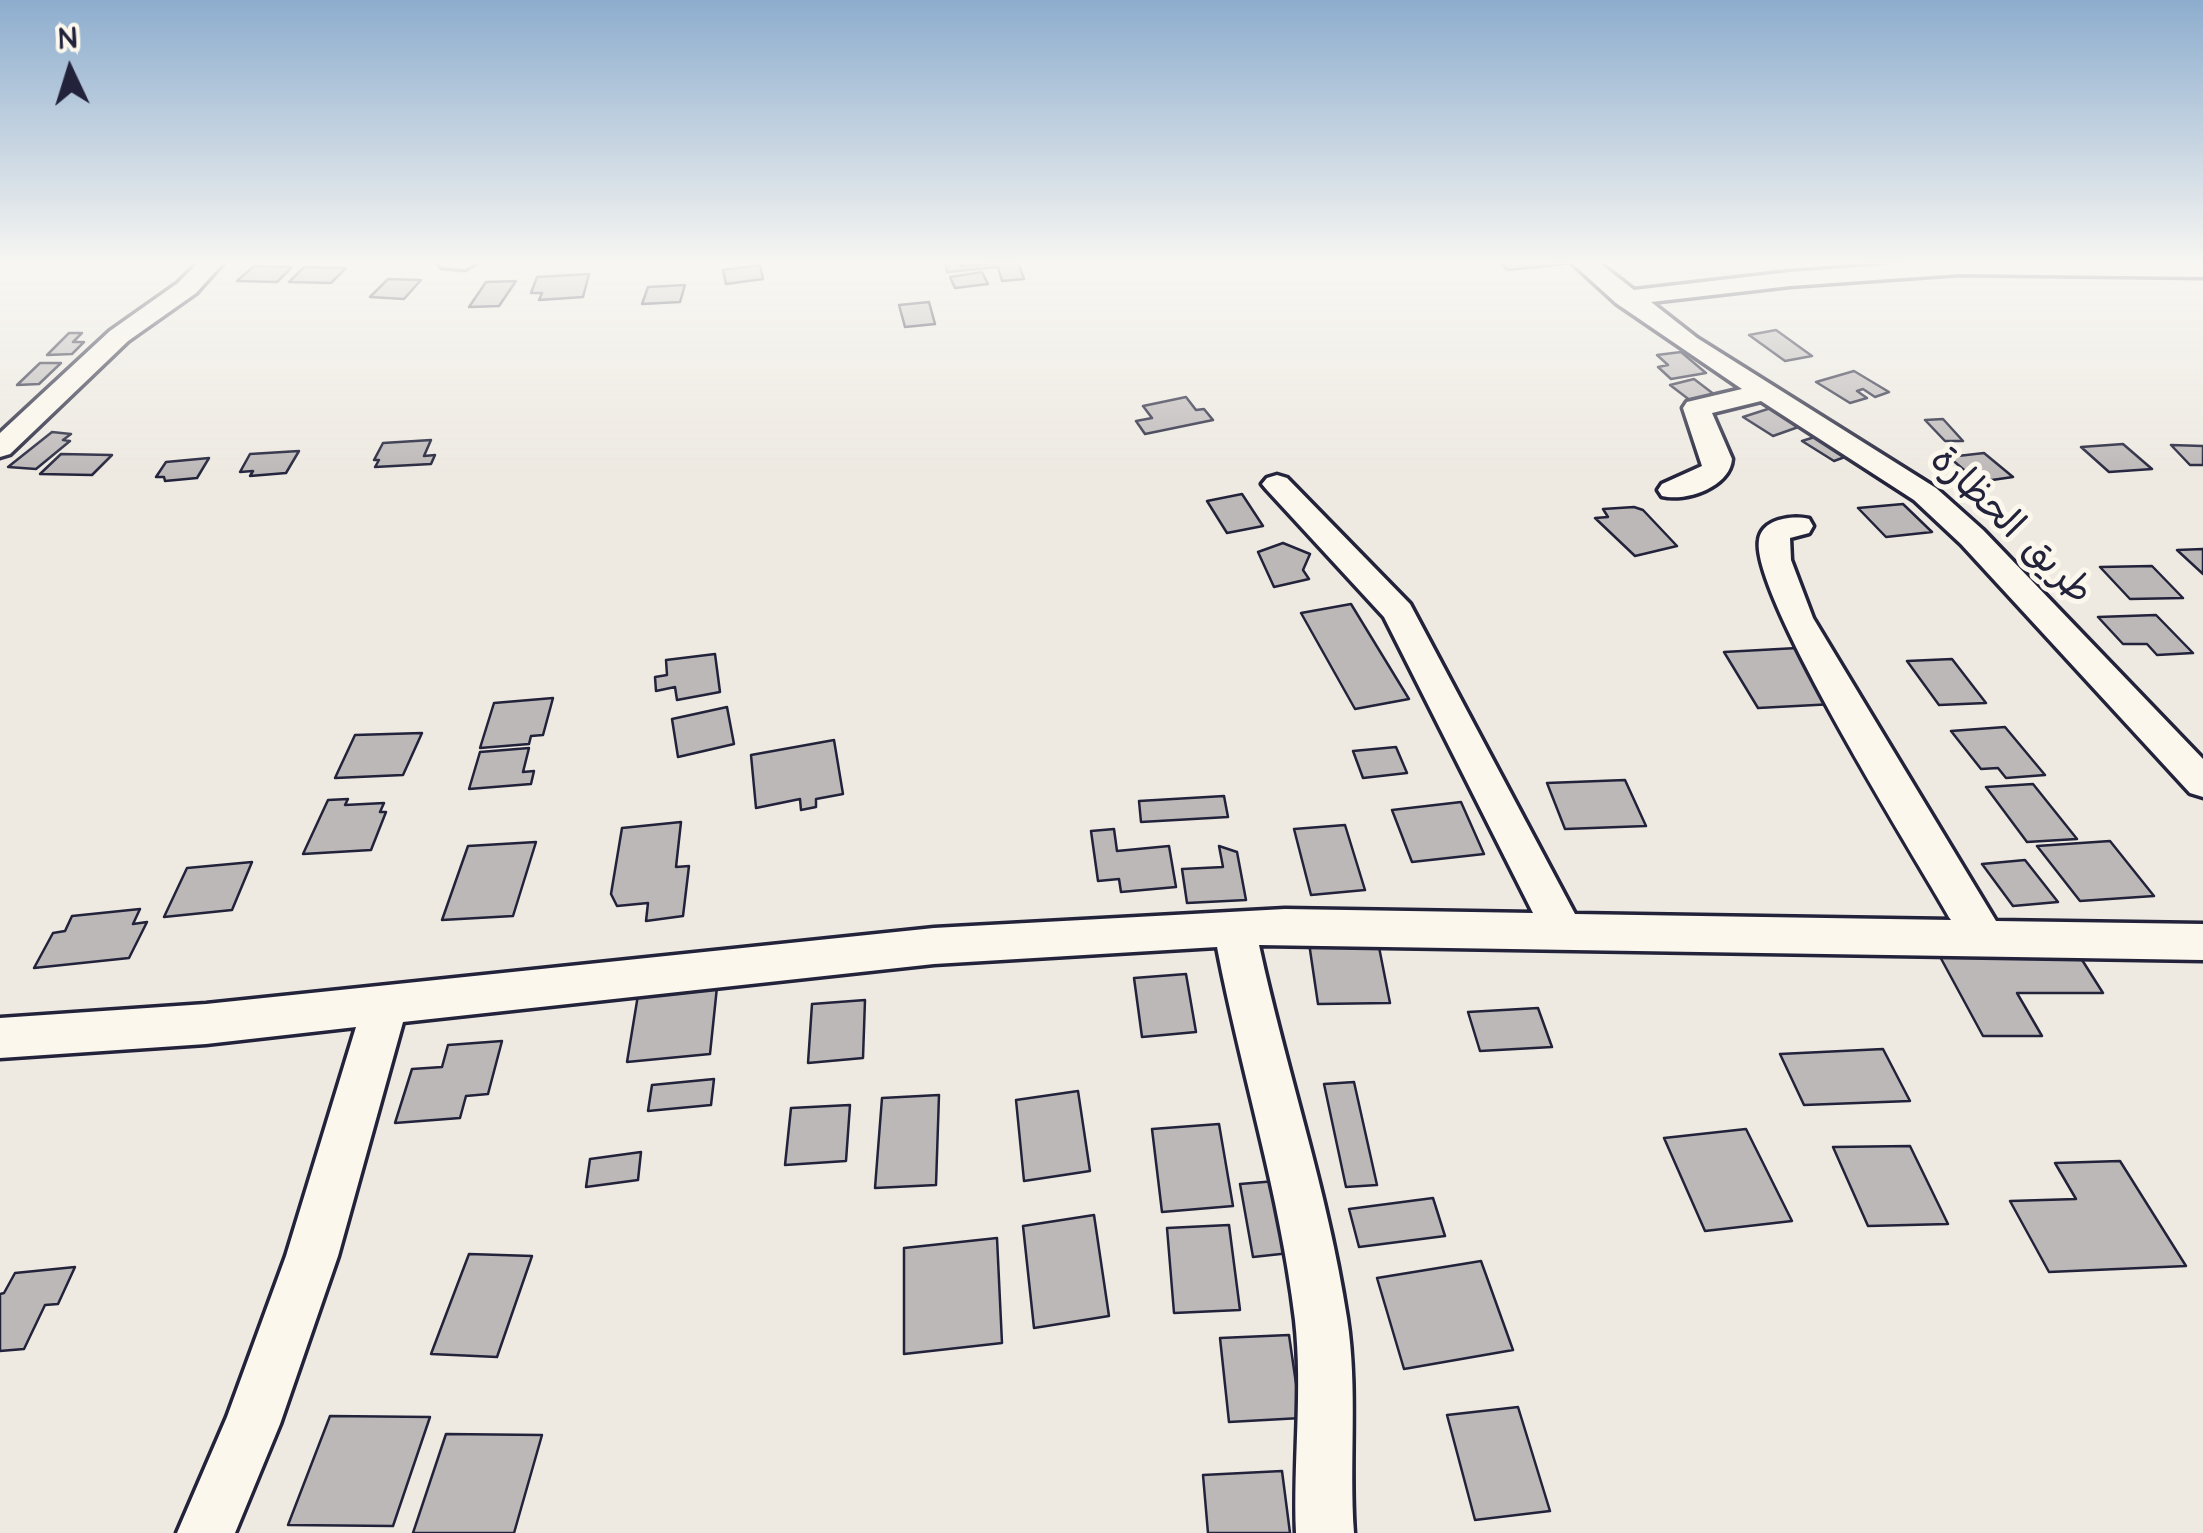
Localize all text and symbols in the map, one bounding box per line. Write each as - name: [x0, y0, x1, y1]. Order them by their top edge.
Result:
- north arrow: [20, 20, 120, 120]
- text: N: [58, 20, 78, 60]
- street label: طريق الحظارة: [1918, 439, 2100, 617]

